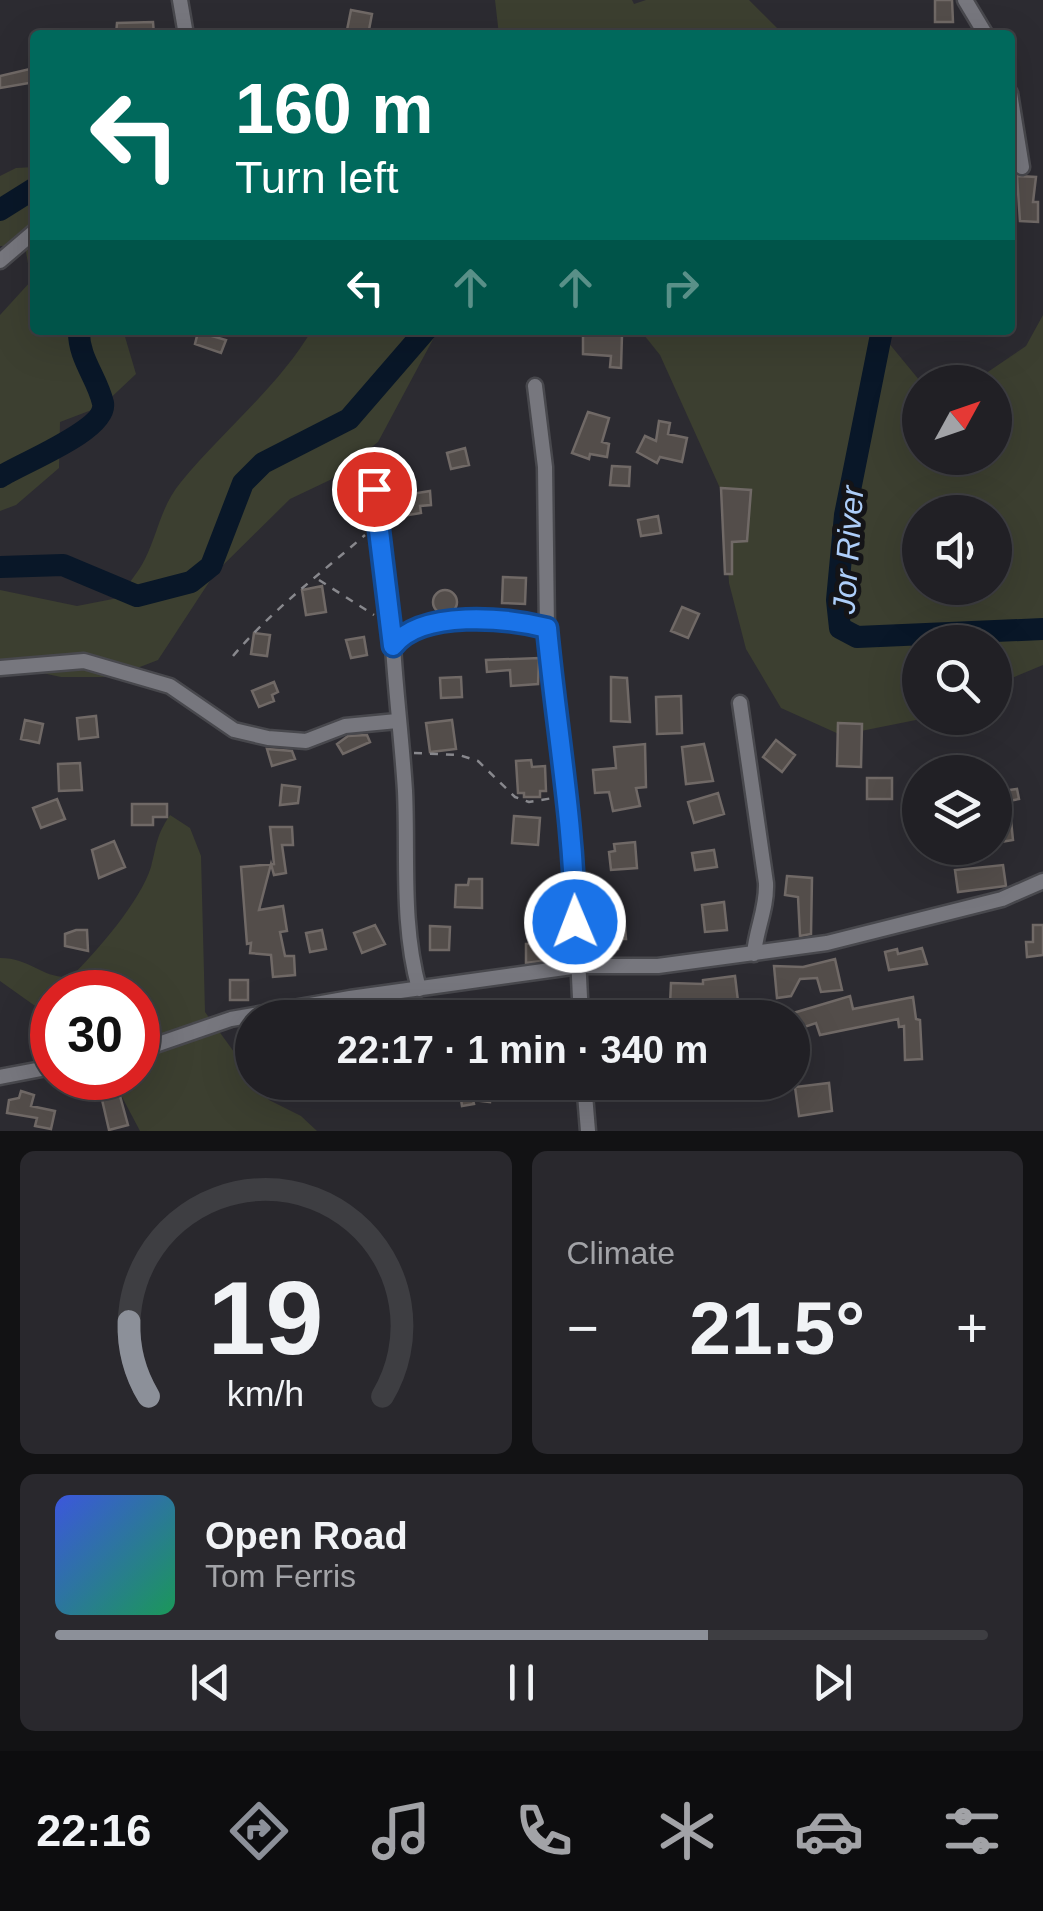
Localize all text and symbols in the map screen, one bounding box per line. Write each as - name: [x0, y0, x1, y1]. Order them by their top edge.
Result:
- icon: left: [70, 70, 200, 200]
- text: 160 m: [235, 70, 433, 148]
- text: Turn left: [235, 152, 398, 203]
- icon: left: [338, 260, 393, 315]
- icon: ahead: [443, 260, 498, 315]
- icon: ahead: [548, 260, 603, 315]
- icon: right: [653, 260, 708, 315]
- north arrow: [902, 365, 1012, 475]
- map controls: [902, 365, 1012, 865]
- pin: [332, 447, 417, 532]
- icon: arrive: [347, 462, 402, 517]
- water label: Jor River: [826, 484, 871, 616]
- button: sound: [902, 495, 1012, 605]
- button: search: [902, 625, 1012, 735]
- button: layers: [902, 755, 1012, 865]
- position arrow: [523, 870, 627, 974]
- speed limit sign: 30: [30, 970, 160, 1100]
- text: 22:17 · 1 min · 340 m: [337, 1029, 708, 1071]
- text: Climate: [567, 1235, 675, 1271]
- text: 19: [208, 1260, 324, 1376]
- text: 21.5°: [689, 1286, 865, 1370]
- text: −: [567, 1297, 599, 1359]
- text: +: [956, 1297, 988, 1359]
- text: km/h: [227, 1374, 304, 1414]
- text: Open Road: [205, 1515, 408, 1557]
- text: Tom Ferris: [205, 1558, 356, 1594]
- icon: previous: [183, 1655, 238, 1710]
- icon: pause: [494, 1655, 549, 1710]
- icon: next: [805, 1655, 860, 1710]
- icon: directions: [224, 1796, 294, 1866]
- icon: music: [366, 1796, 436, 1866]
- icon: phone: [509, 1796, 579, 1866]
- icon: climate: [652, 1796, 722, 1866]
- icon: car: [794, 1796, 864, 1866]
- icon: filters: [937, 1796, 1007, 1866]
- text: 22:16: [36, 1805, 151, 1856]

